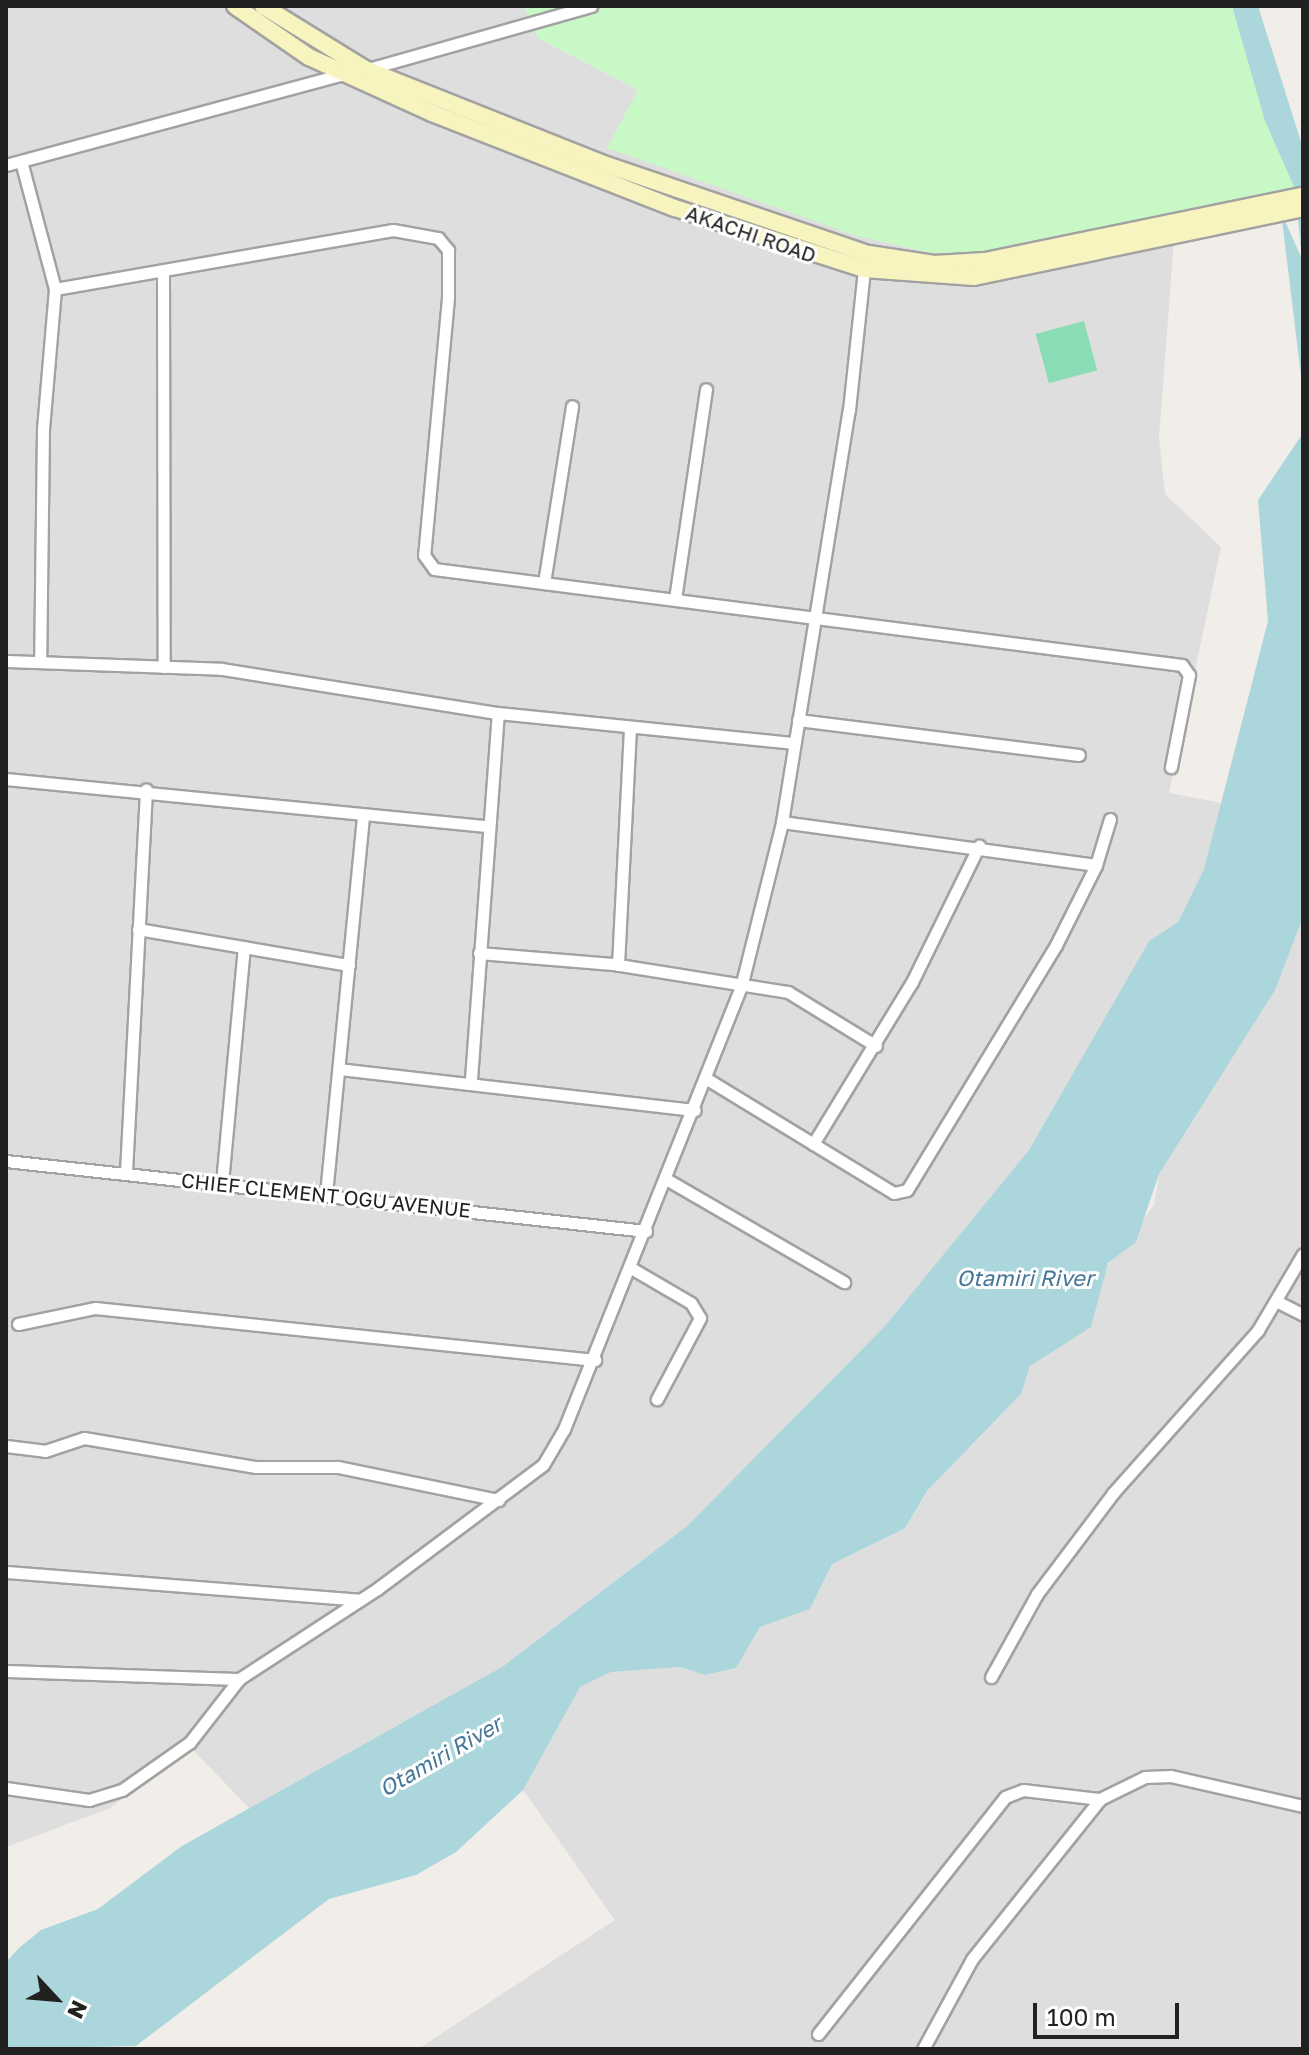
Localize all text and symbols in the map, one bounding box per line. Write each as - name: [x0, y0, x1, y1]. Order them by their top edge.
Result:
- street label: AKACHI ROAD: [683, 201, 819, 267]
- street label: CHIEF CLEMENT OGU AVENUE: [180, 1168, 472, 1222]
- water label: Otamiri River: [957, 1265, 1093, 1291]
- water label: Otamiri River: [374, 1710, 506, 1802]
- north arrow: [16, 1959, 96, 2039]
- scale bar: [1037, 1987, 1183, 2037]
- text: N: [62, 1996, 94, 2023]
- text: 100 m: [1047, 2002, 1116, 2031]

